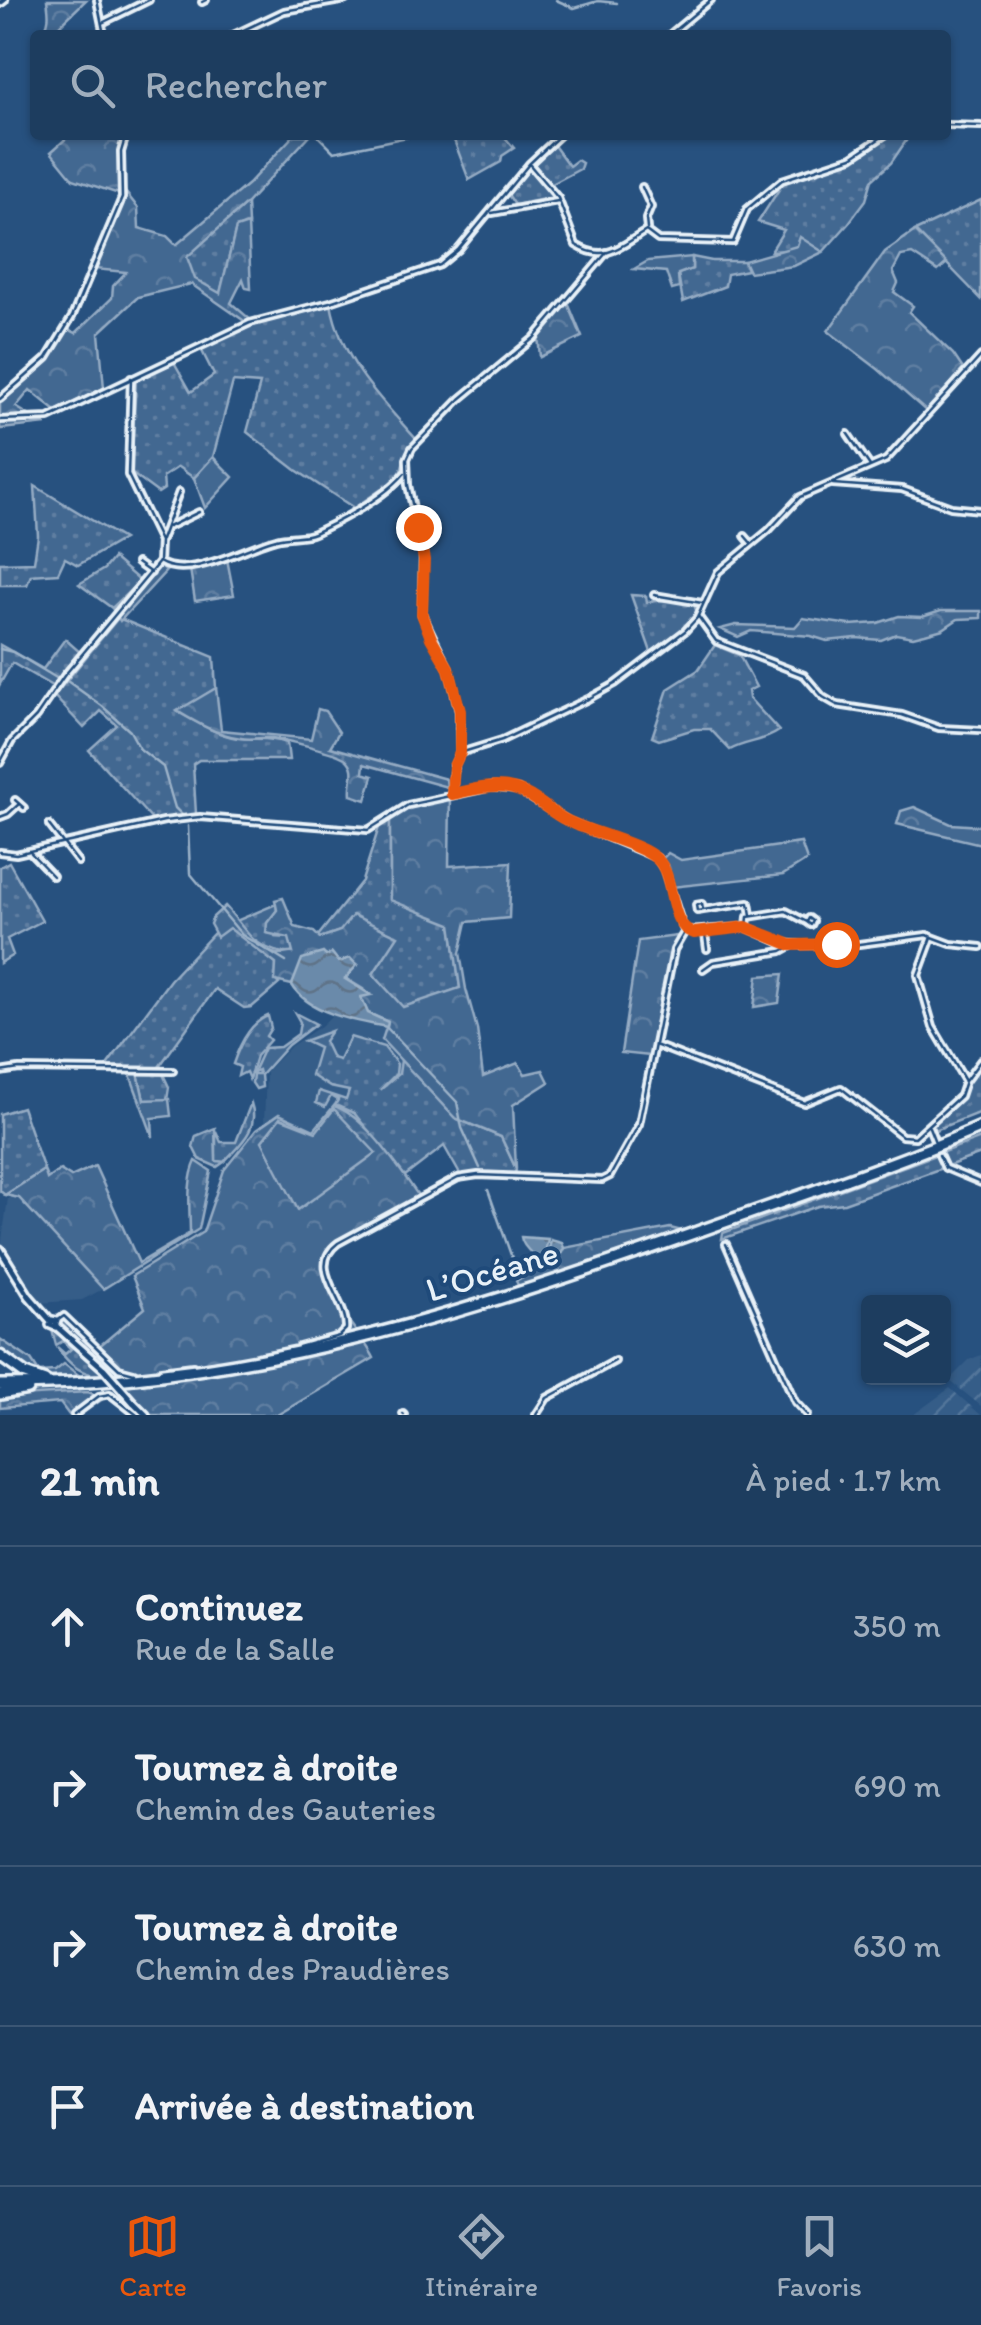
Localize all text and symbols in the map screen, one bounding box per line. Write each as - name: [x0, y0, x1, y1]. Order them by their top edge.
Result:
- search box: [30, 30, 951, 140]
- icon: search: [65, 58, 120, 113]
- text: Rechercher: [145, 62, 327, 108]
- route end: [396, 505, 442, 551]
- route start: [814, 922, 860, 968]
- street label: L’Océane: [421, 1231, 563, 1311]
- map controls: [861, 1295, 951, 1385]
- button: layers: [861, 1295, 951, 1385]
- text: 21 min: [40, 1455, 160, 1506]
- text: À pied · 1.7 km: [746, 1461, 941, 1499]
- text: Continuez: [135, 1584, 303, 1630]
- icon: ahead: [40, 1599, 95, 1654]
- text: 350 m: [853, 1607, 941, 1645]
- text: Rue de la Salle: [135, 1630, 335, 1668]
- text: Tournez à droite: [135, 1744, 398, 1790]
- icon: right: [40, 1759, 95, 1814]
- text: 690 m: [854, 1767, 941, 1805]
- text: Chemin des Gauteries: [135, 1790, 436, 1828]
- text: Tournez à droite: [135, 1904, 398, 1950]
- icon: right: [40, 1919, 95, 1974]
- text: 630 m: [853, 1927, 941, 1965]
- text: Chemin des Praudières: [135, 1950, 450, 1988]
- icon: arrive: [40, 2079, 95, 2134]
- text: Arrivée à destination: [135, 2083, 474, 2129]
- tab: Carte: [119, 2209, 187, 2303]
- tab: Itinéraire: [425, 2209, 538, 2303]
- tab: Favoris: [776, 2209, 862, 2303]

